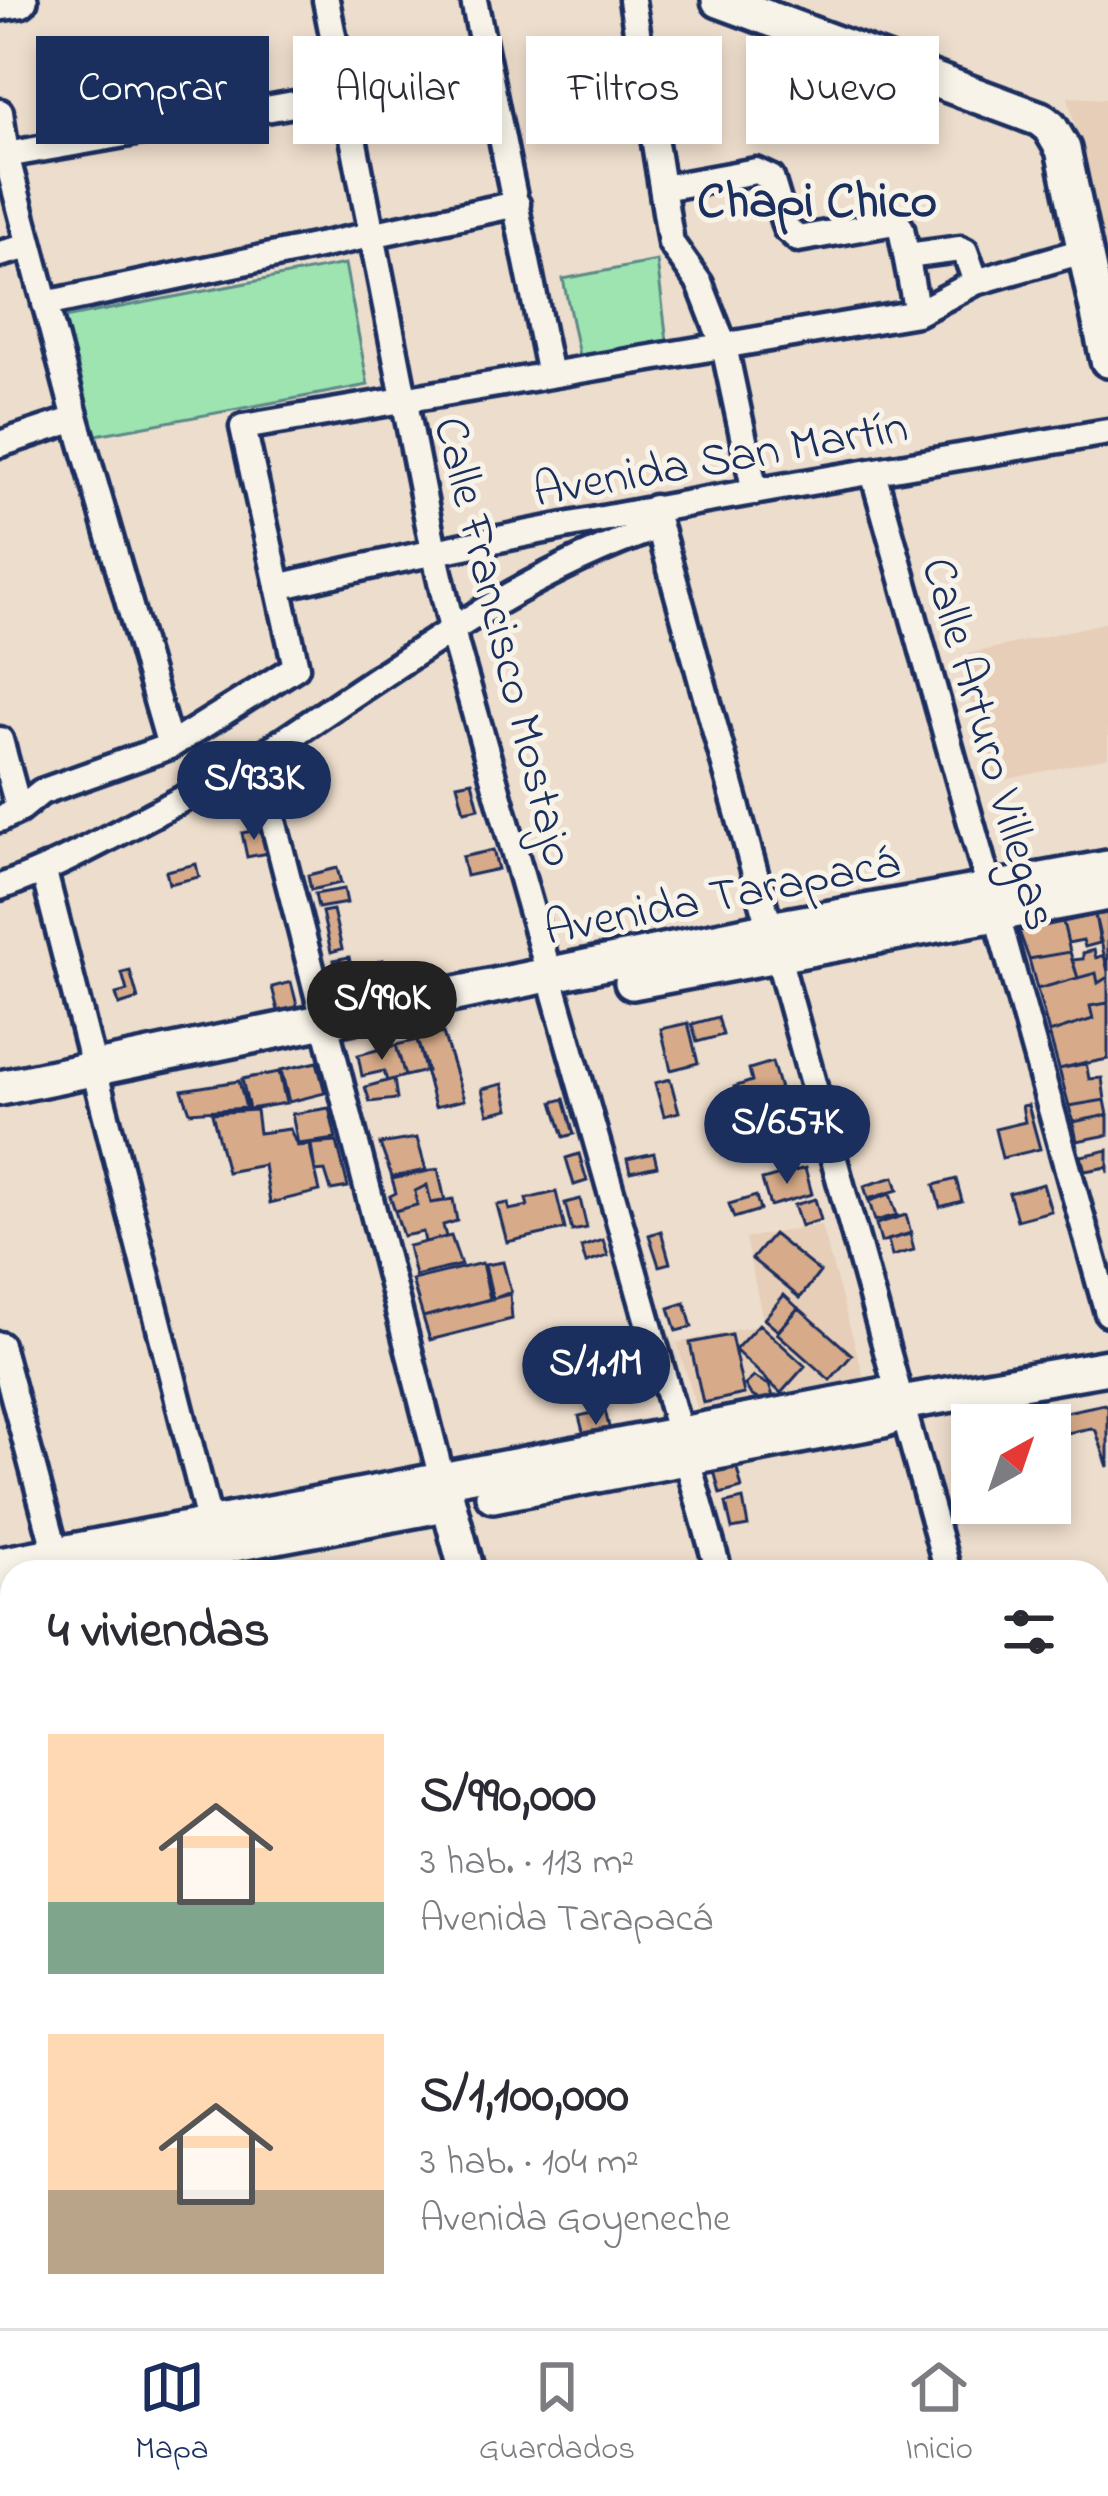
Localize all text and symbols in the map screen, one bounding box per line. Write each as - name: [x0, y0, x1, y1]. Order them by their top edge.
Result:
- chip: Comprar: [36, 36, 269, 144]
- chip: Alquilar: [293, 36, 502, 144]
- chip: Filtros: [526, 36, 722, 144]
- chip: Nuevo: [746, 36, 939, 144]
- district label: Chapi Chico: [697, 166, 937, 241]
- street label: Avenida San Martín: [528, 394, 914, 528]
- street label: Calle Francisco Mostajo: [412, 410, 592, 875]
- street label: Calle Arturo Villegas: [900, 550, 1074, 939]
- pin: S/933K: [156, 741, 352, 843]
- text: S/933K: [204, 751, 304, 808]
- street label: Avenida Tarapacá: [539, 829, 905, 967]
- pin: S/990K: [284, 961, 480, 1063]
- text: S/990K: [334, 971, 430, 1028]
- pin: S/657K: [689, 1085, 885, 1187]
- text: S/657K: [731, 1095, 843, 1152]
- pin: S/1.1M: [498, 1326, 694, 1428]
- text: S/1.1M: [549, 1336, 643, 1393]
- north arrow: [951, 1404, 1071, 1524]
- map controls: [951, 1404, 1071, 1524]
- text: 4 viviendas: [48, 1595, 270, 1670]
- icon: filters: [996, 1599, 1062, 1665]
- text: S/990,000: [420, 1760, 596, 1835]
- icon: home: [144, 1782, 288, 1926]
- text: 3 hab. · 113 m²: [420, 1835, 634, 1892]
- text: Avenida Tarapacá: [420, 1892, 713, 1949]
- text: S/1,100,000: [420, 2060, 629, 2135]
- icon: home: [144, 2082, 288, 2226]
- text: 3 hab. · 104 m²: [420, 2135, 639, 2192]
- text: Avenida Goyeneche: [420, 2192, 731, 2249]
- tab: Mapa: [135, 2354, 209, 2474]
- tab: Guardados: [479, 2354, 635, 2474]
- tab: Inicio: [905, 2354, 973, 2474]

